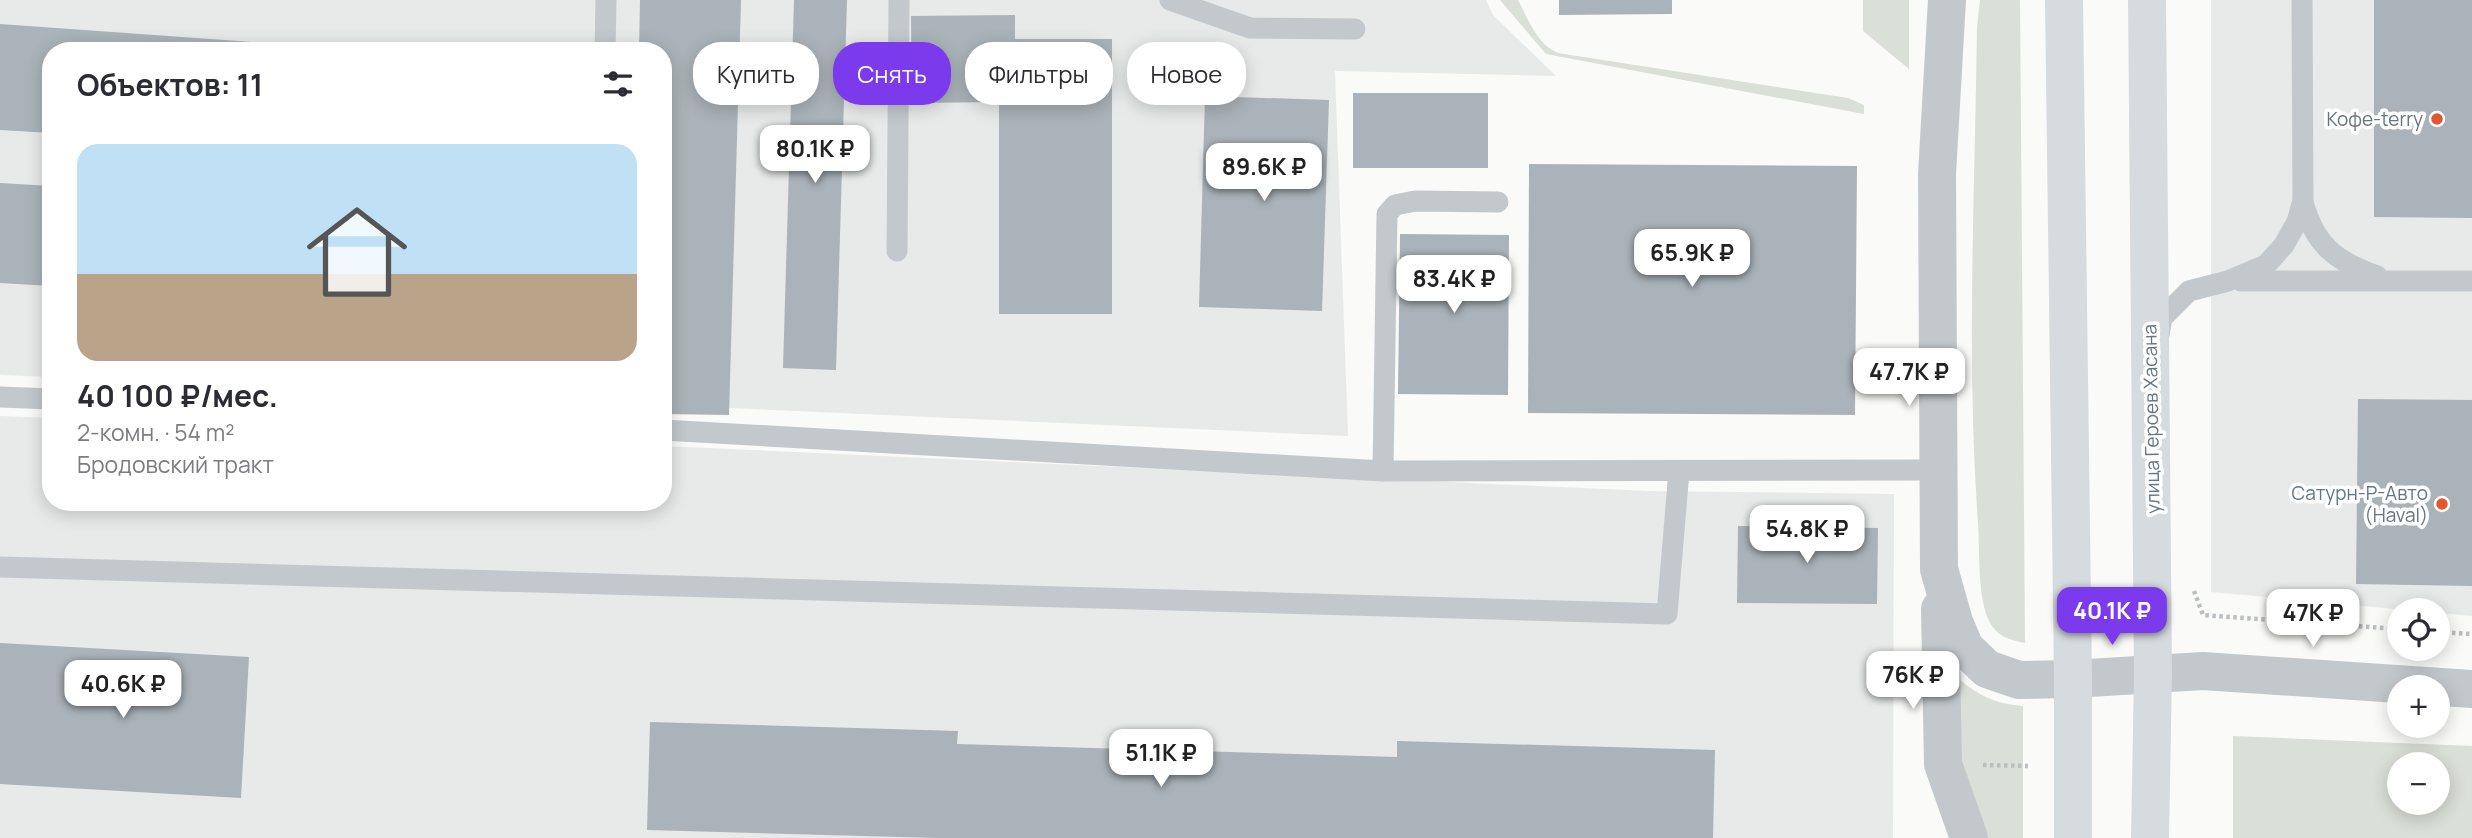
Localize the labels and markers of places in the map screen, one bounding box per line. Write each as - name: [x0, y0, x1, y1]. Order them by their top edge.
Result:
- place label: Кофе-terry: [2327, 106, 2423, 132]
- marker: Кофе-terry: [2429, 111, 2445, 127]
- pin: 80.1K ₽: [750, 125, 880, 185]
- pin: 89.6K ₽: [1199, 144, 1329, 203]
- pin: 65.9K ₽: [1627, 230, 1757, 289]
- pin: 83.4K ₽: [1389, 256, 1519, 315]
- pin: 47.7K ₽: [1844, 348, 1974, 408]
- place label: Сатурн-Р-Авто (Haval): [2292, 480, 2428, 528]
- marker: Сатурн-Р-Авто (Haval): [2434, 496, 2450, 512]
- pin: 54.8K ₽: [1742, 505, 1872, 565]
- pin: 40.1K ₽: [2047, 588, 2177, 647]
- pin: 47K ₽: [2264, 590, 2362, 649]
- pin: 76K ₽: [1864, 652, 1962, 711]
- pin: 40.6K ₽: [58, 660, 188, 720]
- pin: 51.1K ₽: [1096, 730, 1226, 789]

